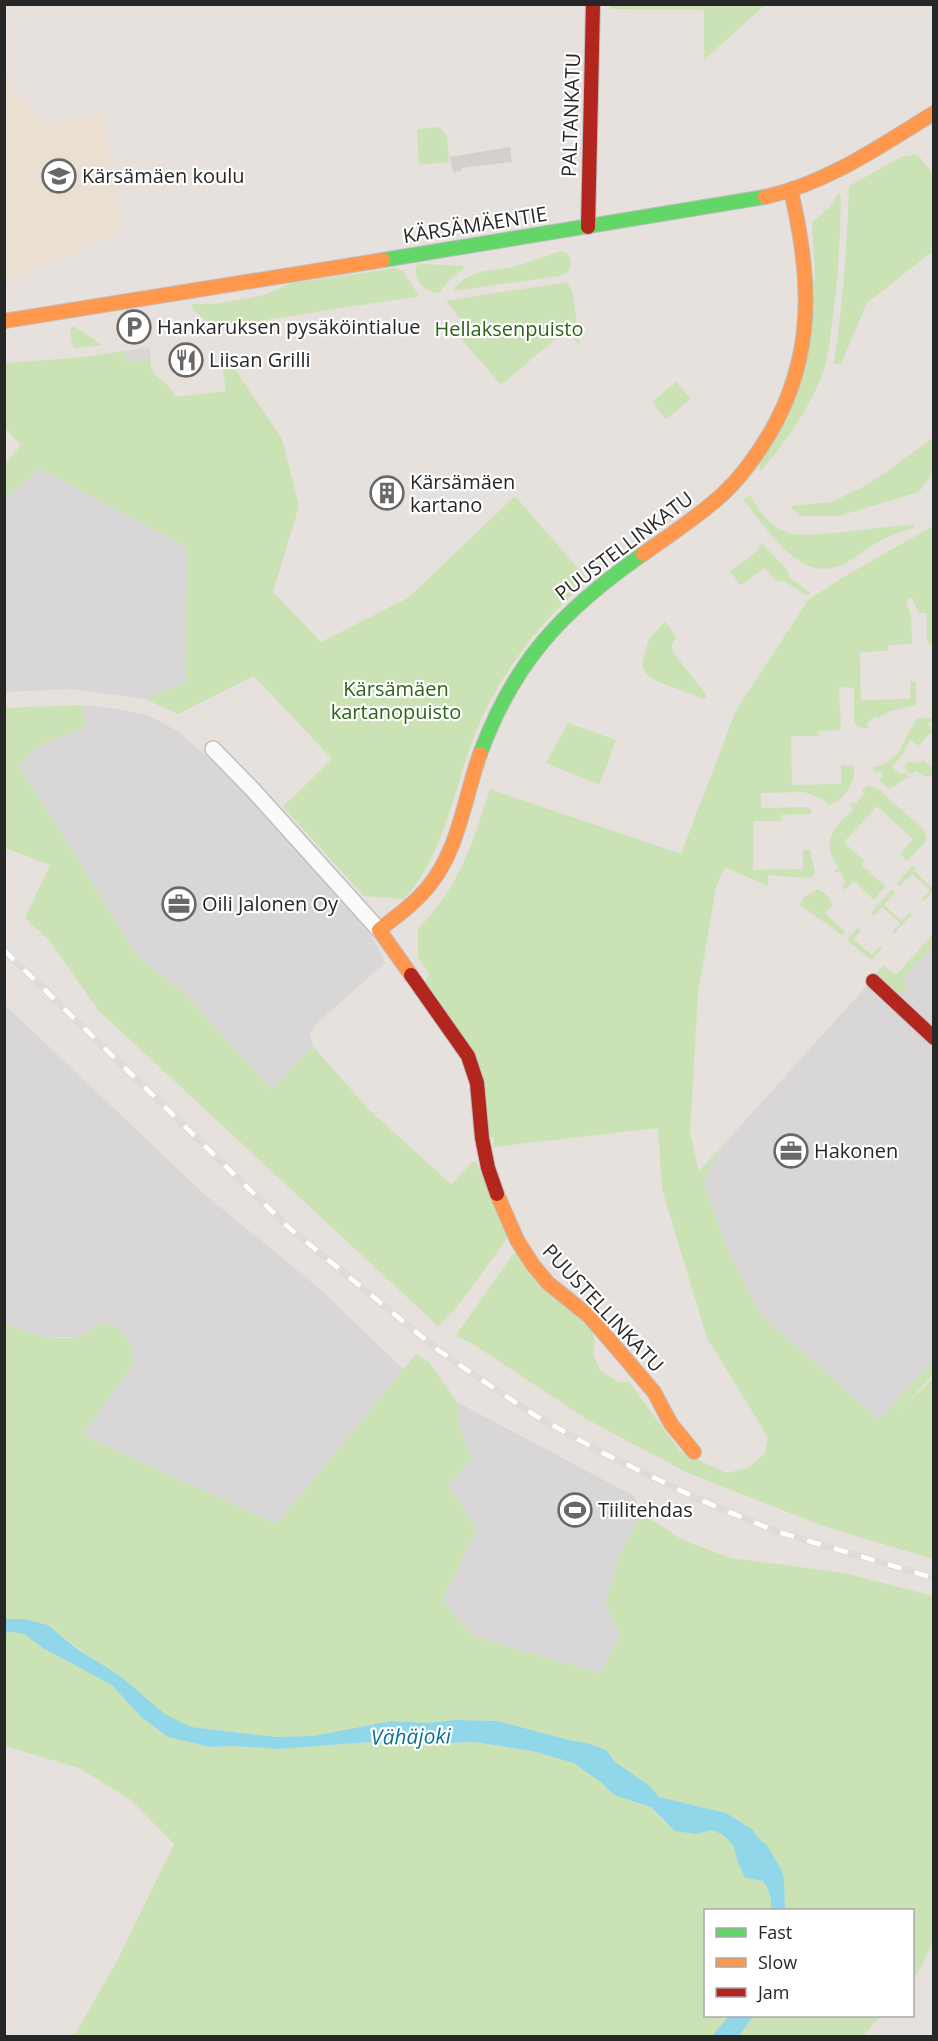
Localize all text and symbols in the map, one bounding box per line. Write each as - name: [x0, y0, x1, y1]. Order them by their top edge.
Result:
- street label: PALTANKATU: [555, 52, 586, 178]
- school or university icon: Kärsämäen koulu: [41, 158, 77, 194]
- place label: Kärsämäen koulu: [82, 162, 245, 189]
- street label: KÄRSÄMÄENTIE: [401, 200, 549, 249]
- parking icon: Hankaruksen pysäköintialue: [116, 309, 152, 345]
- place label: Hankaruksen pysäköintialue: [157, 313, 421, 340]
- park label: Hellaksenpuisto: [435, 315, 583, 342]
- restaurant icon: Liisan Grilli: [168, 342, 204, 378]
- place label: Liisan Grilli: [209, 346, 311, 373]
- place label: Kärsämäen kartano: [410, 468, 515, 518]
- building icon: Kärsämäen kartano: [369, 475, 405, 511]
- street label: PUUSTELLINKATU: [549, 485, 698, 606]
- park label: Kärsämäen kartanopuisto: [331, 675, 461, 725]
- office icon: Oili Jalonen Oy: [161, 886, 197, 922]
- place label: Oili Jalonen Oy: [202, 890, 339, 917]
- office icon: Hakonen: [773, 1133, 809, 1169]
- place label: Hakonen: [814, 1137, 898, 1164]
- street label: PUUSTELLINKATU: [537, 1238, 670, 1378]
- sports icon: Tiilitehdas: [557, 1492, 593, 1528]
- place label: Tiilitehdas: [598, 1496, 693, 1523]
- water label: Vähäjoki: [371, 1721, 452, 1751]
- legend: [704, 1909, 914, 2017]
- text: Fast: [758, 1920, 792, 1944]
- text: Slow: [758, 1950, 797, 1974]
- text: Jam: [756, 1980, 790, 2004]

